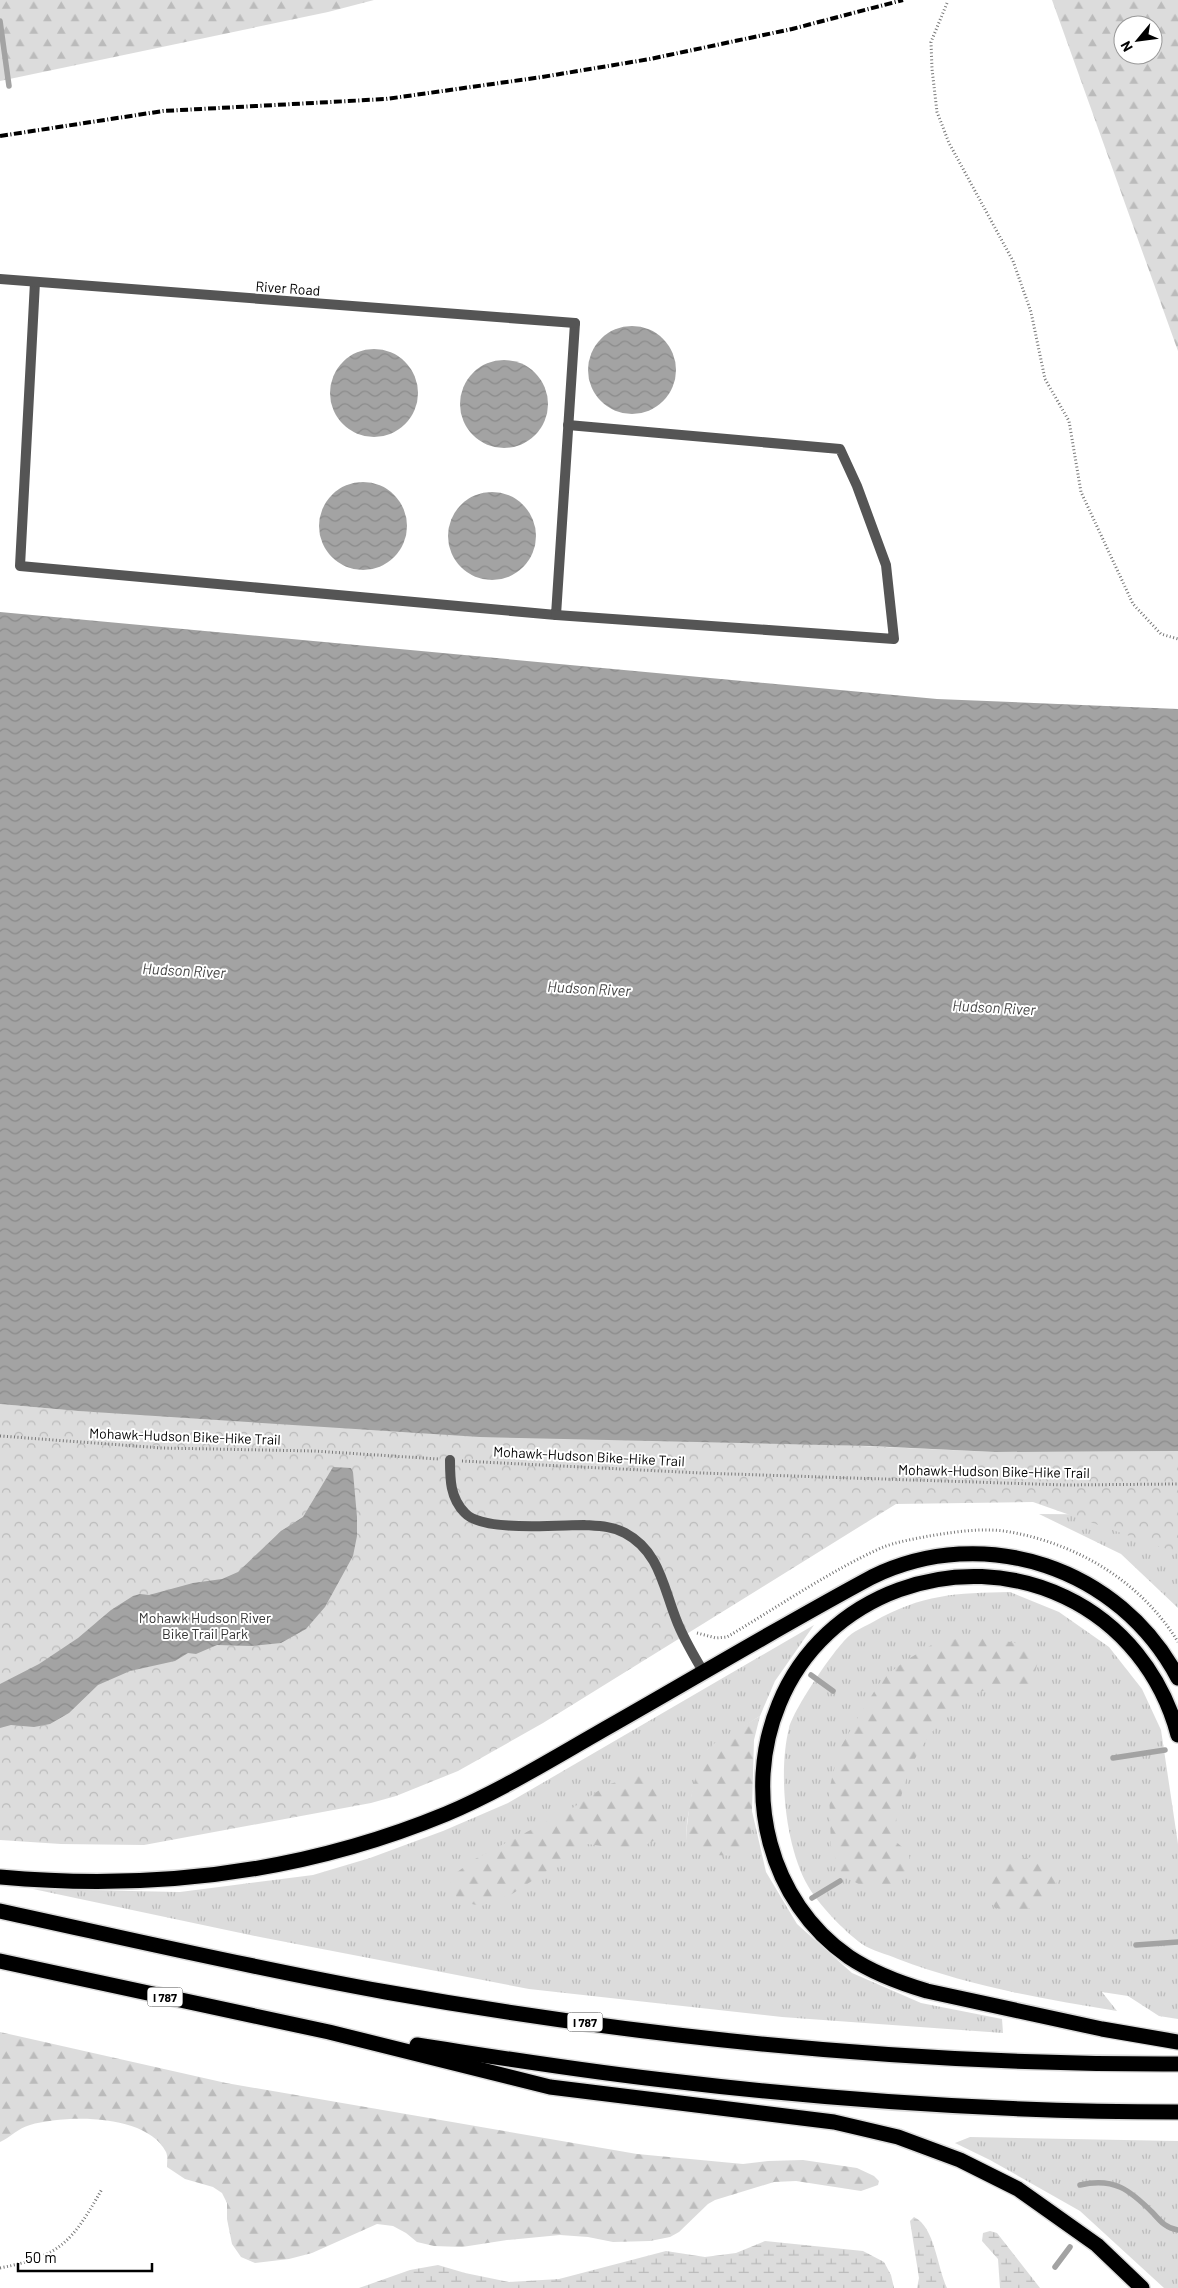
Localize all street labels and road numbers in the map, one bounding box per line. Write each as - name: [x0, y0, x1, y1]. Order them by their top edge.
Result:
- street label: River Road: [255, 277, 321, 299]
- street label: Mohawk-Hudson Bike-Hike Trail: [89, 1424, 281, 1448]
- street label: Mohawk-Hudson Bike-Hike Trail: [493, 1442, 685, 1470]
- street label: Mohawk-Hudson Bike-Hike Trail: [898, 1461, 1090, 1481]
- road number: I 787: [148, 1988, 182, 2006]
- road number: I 787: [568, 2012, 602, 2031]

